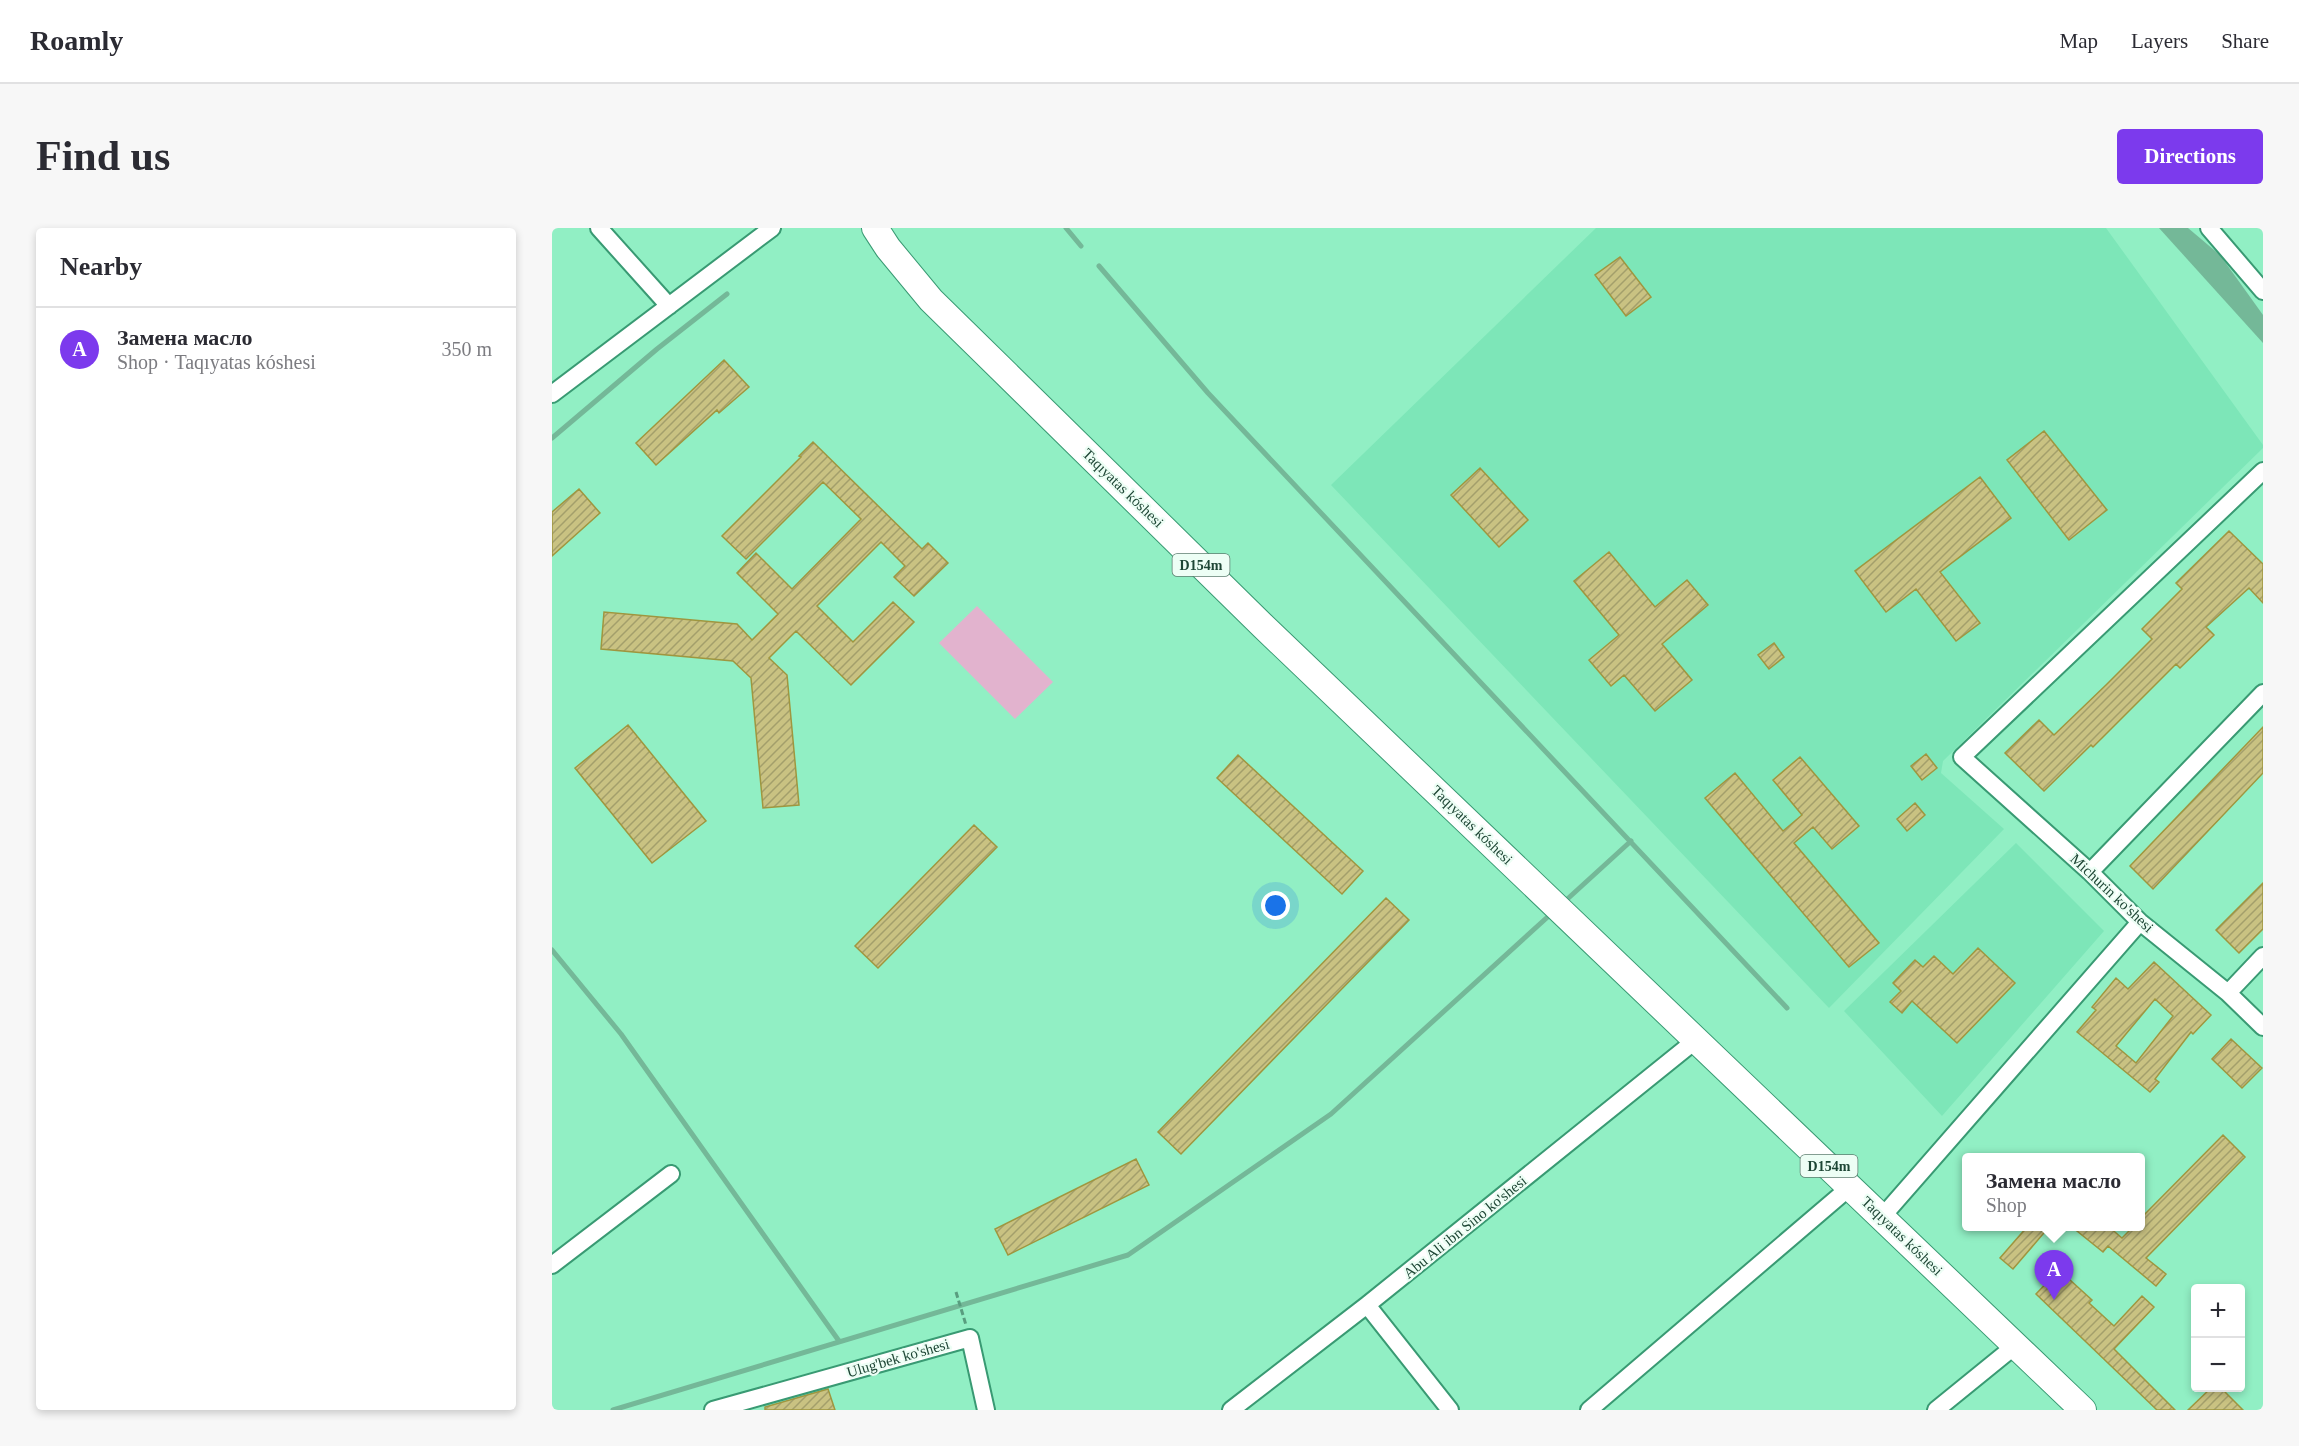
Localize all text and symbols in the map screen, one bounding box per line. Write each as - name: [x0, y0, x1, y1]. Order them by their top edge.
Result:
- text: Roamly: [30, 25, 123, 56]
- text: Map: [2060, 29, 2098, 53]
- text: Layers: [2131, 29, 2188, 53]
- text: Share: [2221, 29, 2269, 53]
- button: Directions: [2117, 129, 2263, 184]
- text: Find us: [36, 133, 170, 179]
- text: Nearby: [60, 252, 142, 281]
- text: Замена масло: [117, 325, 252, 350]
- text: A: [72, 338, 87, 360]
- text: 350 m: [441, 338, 492, 360]
- text: Shop · Taqıyatas kóshesi: [117, 351, 316, 373]
- street label: Taqıyatas kóshesi: [1079, 445, 1167, 531]
- road number: D154m: [1172, 554, 1230, 576]
- street label: Taqıyatas kóshesi: [1428, 782, 1516, 868]
- street label: Michurin ko'shesi: [2067, 851, 2157, 935]
- your location: [1261, 891, 1290, 920]
- popup: [1962, 1153, 2145, 1231]
- road number: D154m: [1800, 1155, 1858, 1177]
- text: Замена масло: [1986, 1168, 2121, 1193]
- street label: Abu Ali ibn Sino ko'shesi: [1400, 1172, 1530, 1282]
- street label: Taqıyatas kóshesi: [1858, 1193, 1946, 1279]
- text: Shop: [1986, 1194, 2027, 1216]
- pin: A: [2034, 1250, 2074, 1300]
- map controls: [2191, 1284, 2245, 1392]
- button: +: [2191, 1284, 2245, 1338]
- street label: Ulug'bek ko'shesi: [845, 1336, 951, 1380]
- button: −: [2191, 1338, 2245, 1392]

